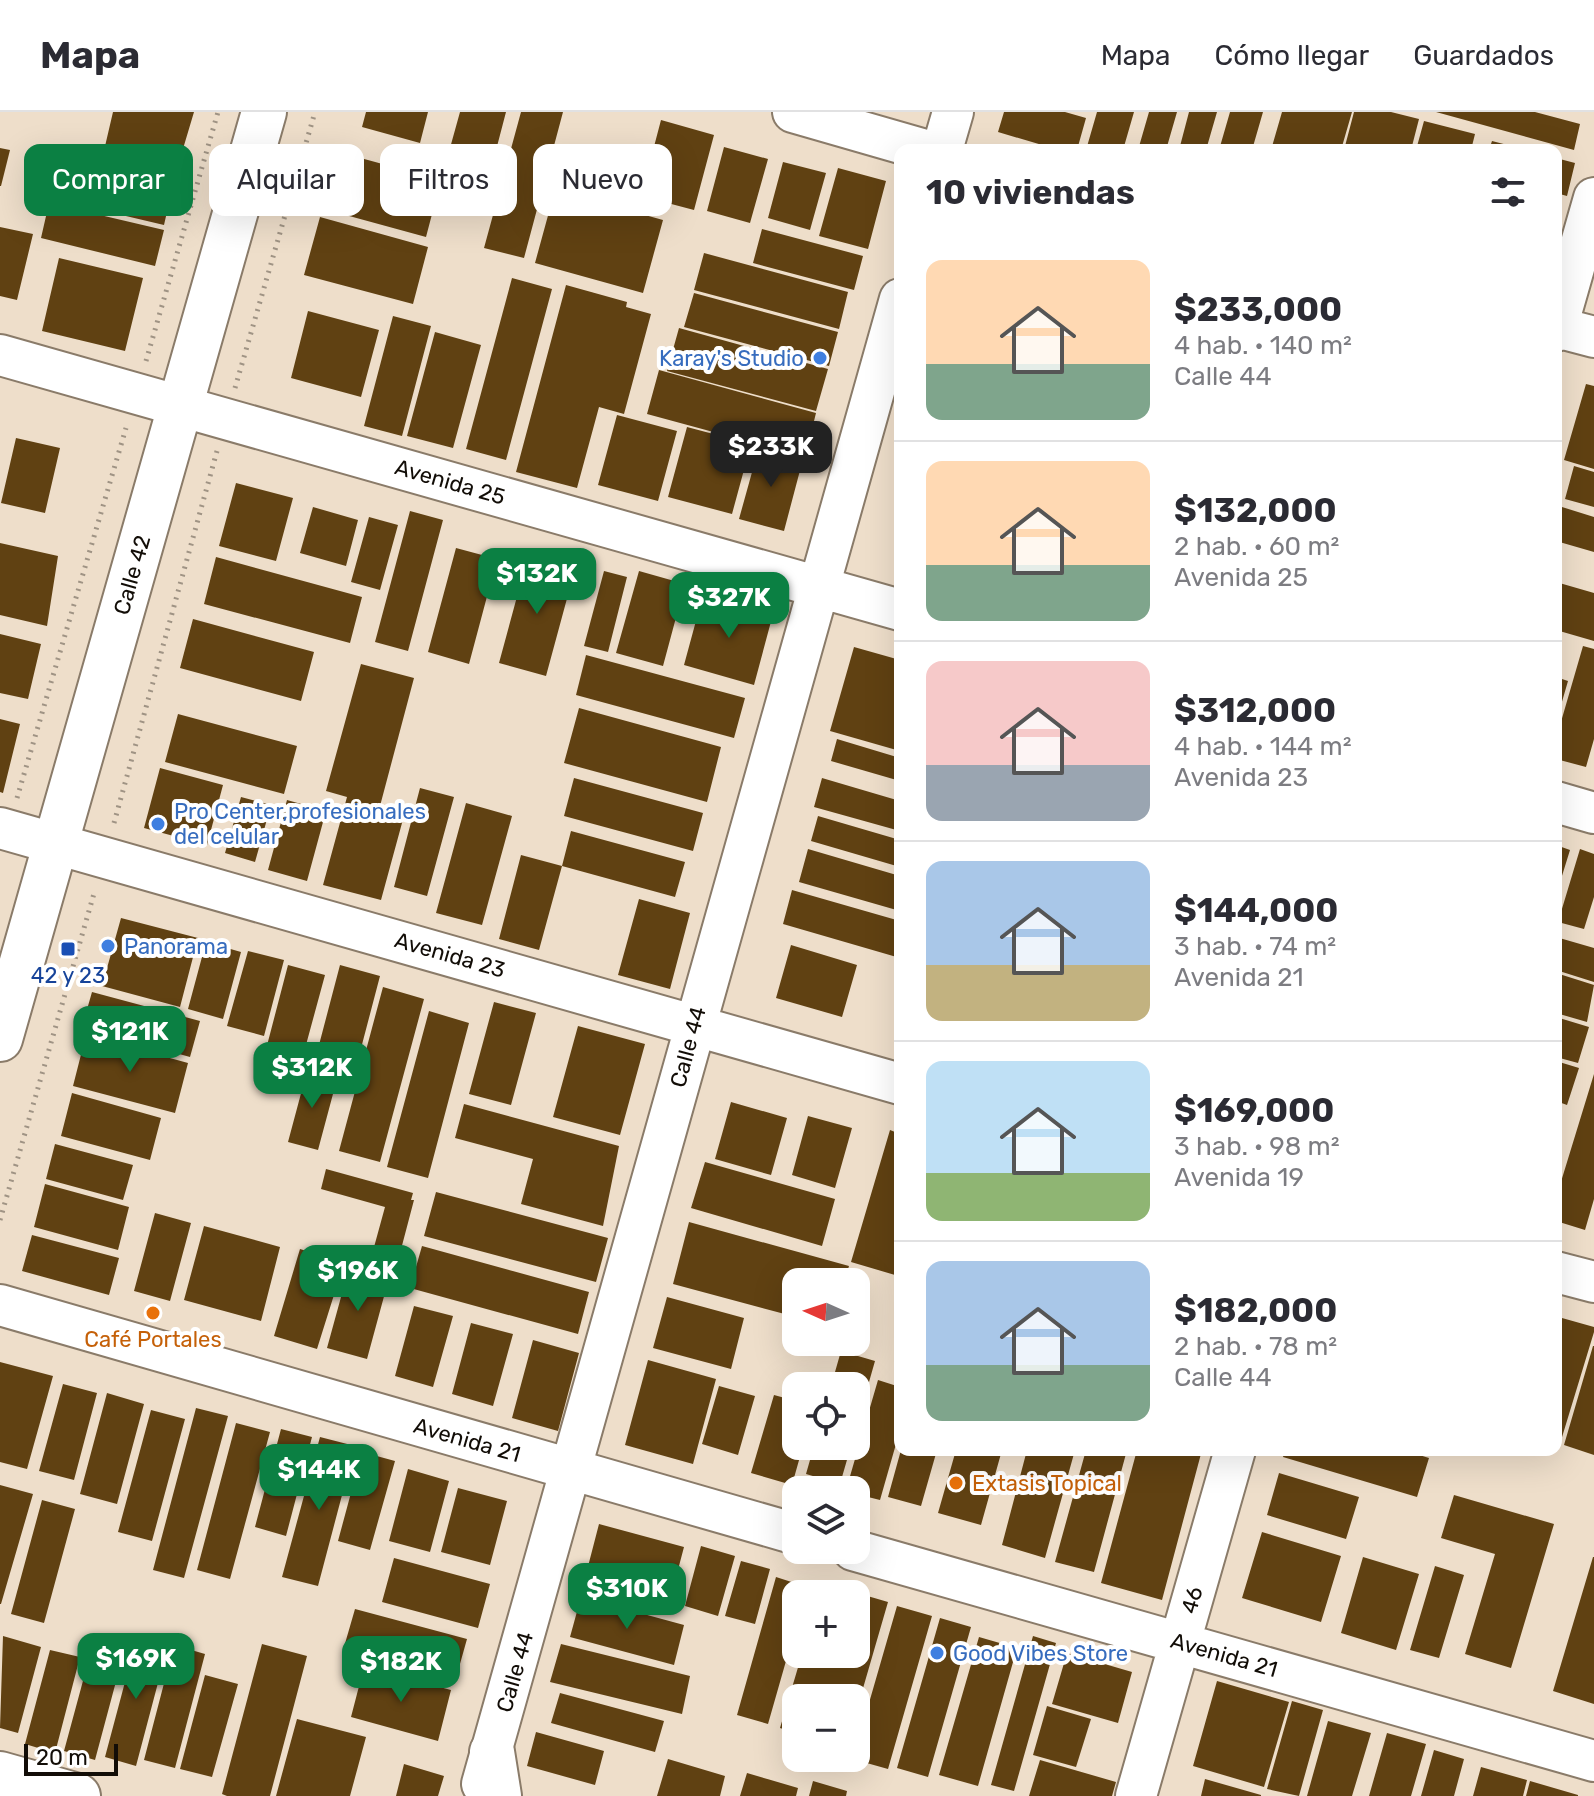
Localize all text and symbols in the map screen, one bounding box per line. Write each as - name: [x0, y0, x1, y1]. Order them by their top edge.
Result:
- text: Mapa: [40, 32, 140, 78]
- text: Mapa: [1101, 39, 1170, 72]
- text: Cómo llegar: [1214, 39, 1369, 72]
- text: Guardados: [1413, 39, 1554, 72]
- chip: Comprar: [24, 144, 193, 216]
- chip: Alquilar: [209, 144, 364, 216]
- chip: Filtros: [380, 144, 517, 216]
- chip: Nuevo: [533, 144, 672, 216]
- icon: filters: [1486, 170, 1530, 214]
- text: 10 viviendas: [926, 172, 1135, 213]
- text: $233,000: [1174, 289, 1342, 330]
- icon: home: [990, 292, 1086, 388]
- text: 4 hab. · 140 m²: [1174, 330, 1352, 361]
- place label: Karay's Studio: [659, 345, 804, 372]
- marker: Karay's Studio: [811, 349, 829, 367]
- text: Calle 44: [1174, 361, 1272, 392]
- pin: $233K: [715, 421, 827, 489]
- text: $233K: [728, 431, 814, 462]
- street label: Avenida 25: [392, 453, 508, 511]
- text: $132,000: [1174, 490, 1337, 531]
- icon: home: [990, 493, 1086, 589]
- text: 2 hab. · 60 m²: [1174, 531, 1339, 562]
- street label: Calle 42: [108, 532, 156, 618]
- pin: $132K: [481, 548, 593, 616]
- text: $132K: [496, 558, 578, 589]
- text: Avenida 25: [1174, 562, 1308, 593]
- pin: $327K: [673, 572, 785, 640]
- text: $327K: [687, 582, 771, 613]
- text: $312,000: [1174, 690, 1336, 731]
- icon: home: [990, 693, 1086, 789]
- text: 4 hab. · 144 m²: [1174, 731, 1352, 762]
- text: Avenida 23: [1174, 762, 1308, 793]
- place label: Pro Center,profesionales del celular: [174, 798, 426, 850]
- marker: Pro Center,profesionales del celular: [149, 815, 167, 833]
- text: $144,000: [1174, 890, 1338, 931]
- icon: home: [990, 893, 1086, 989]
- street label: Avenida 23: [392, 926, 508, 984]
- text: 3 hab. · 74 m²: [1174, 931, 1336, 962]
- place label: Panorama: [124, 933, 228, 960]
- marker: Panorama: [99, 937, 117, 955]
- marker: 42 y 23: [59, 940, 77, 958]
- place label: 42 y 23: [31, 962, 105, 989]
- text: Avenida 21: [1174, 962, 1304, 993]
- street label: Calle 44: [664, 1004, 712, 1090]
- pin: $121K: [74, 1006, 186, 1074]
- text: $121K: [91, 1016, 169, 1047]
- pin: $312K: [256, 1042, 368, 1110]
- text: $312K: [271, 1052, 353, 1083]
- text: $169,000: [1174, 1090, 1334, 1131]
- icon: home: [990, 1093, 1086, 1189]
- text: 3 hab. · 98 m²: [1174, 1131, 1340, 1162]
- text: Avenida 19: [1174, 1162, 1304, 1193]
- pin: $196K: [302, 1245, 414, 1313]
- text: $196K: [317, 1255, 399, 1286]
- north arrow: [782, 1268, 870, 1356]
- map controls: [782, 1268, 870, 1772]
- text: $182,000: [1174, 1290, 1337, 1331]
- icon: home: [990, 1293, 1086, 1389]
- marker: Café Portales: [144, 1304, 162, 1322]
- place label: Café Portales: [84, 1326, 222, 1353]
- text: 2 hab. · 78 m²: [1174, 1331, 1337, 1362]
- text: Calle 44: [1174, 1362, 1272, 1393]
- button: locate: [782, 1372, 870, 1460]
- street label: Avenida 21: [411, 1412, 523, 1468]
- pin: $144K: [263, 1444, 375, 1512]
- text: $144K: [277, 1454, 361, 1485]
- place label: Extasis Topical: [972, 1470, 1122, 1497]
- marker: Extasis Topical: [947, 1474, 965, 1492]
- button: layers: [782, 1476, 870, 1564]
- pin: $310K: [571, 1563, 683, 1631]
- text: $310K: [586, 1573, 668, 1604]
- button: +: [782, 1580, 870, 1668]
- street label: 46: [1175, 1583, 1209, 1617]
- street label: Avenida 21: [1168, 1627, 1280, 1683]
- street label: Calle 44: [491, 1629, 539, 1715]
- pin: $169K: [80, 1633, 192, 1701]
- pin: $182K: [345, 1636, 457, 1704]
- place label: Good Vibes Store: [953, 1640, 1128, 1667]
- text: $169K: [95, 1643, 177, 1674]
- marker: Good Vibes Store: [928, 1644, 946, 1662]
- text: $182K: [360, 1646, 442, 1677]
- button: −: [782, 1684, 870, 1772]
- scale bar: [24, 1740, 118, 1776]
- text: 20 m: [36, 1744, 88, 1771]

